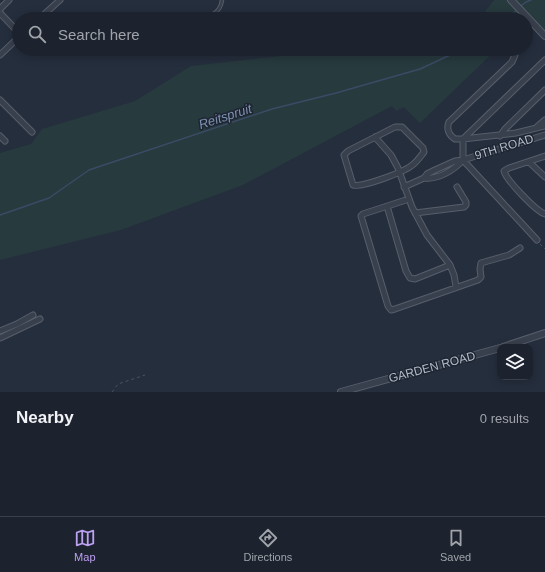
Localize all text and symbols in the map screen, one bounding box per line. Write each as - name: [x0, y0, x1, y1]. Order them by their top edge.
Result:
- search box: [12, 12, 533, 56]
- icon: search: [26, 23, 48, 45]
- text: Search here: [58, 26, 140, 43]
- water label: Reitspruit: [197, 100, 255, 132]
- street label: 9TH ROAD: [473, 131, 535, 163]
- map controls: [497, 344, 533, 380]
- button: layers: [497, 344, 533, 380]
- street label: GARDEN ROAD: [387, 349, 477, 385]
- text: Nearby: [16, 408, 74, 427]
- text: 0 results: [480, 411, 529, 426]
- tab: Map: [74, 527, 96, 563]
- tab: Directions: [243, 527, 292, 563]
- tab: Saved: [440, 527, 471, 563]

